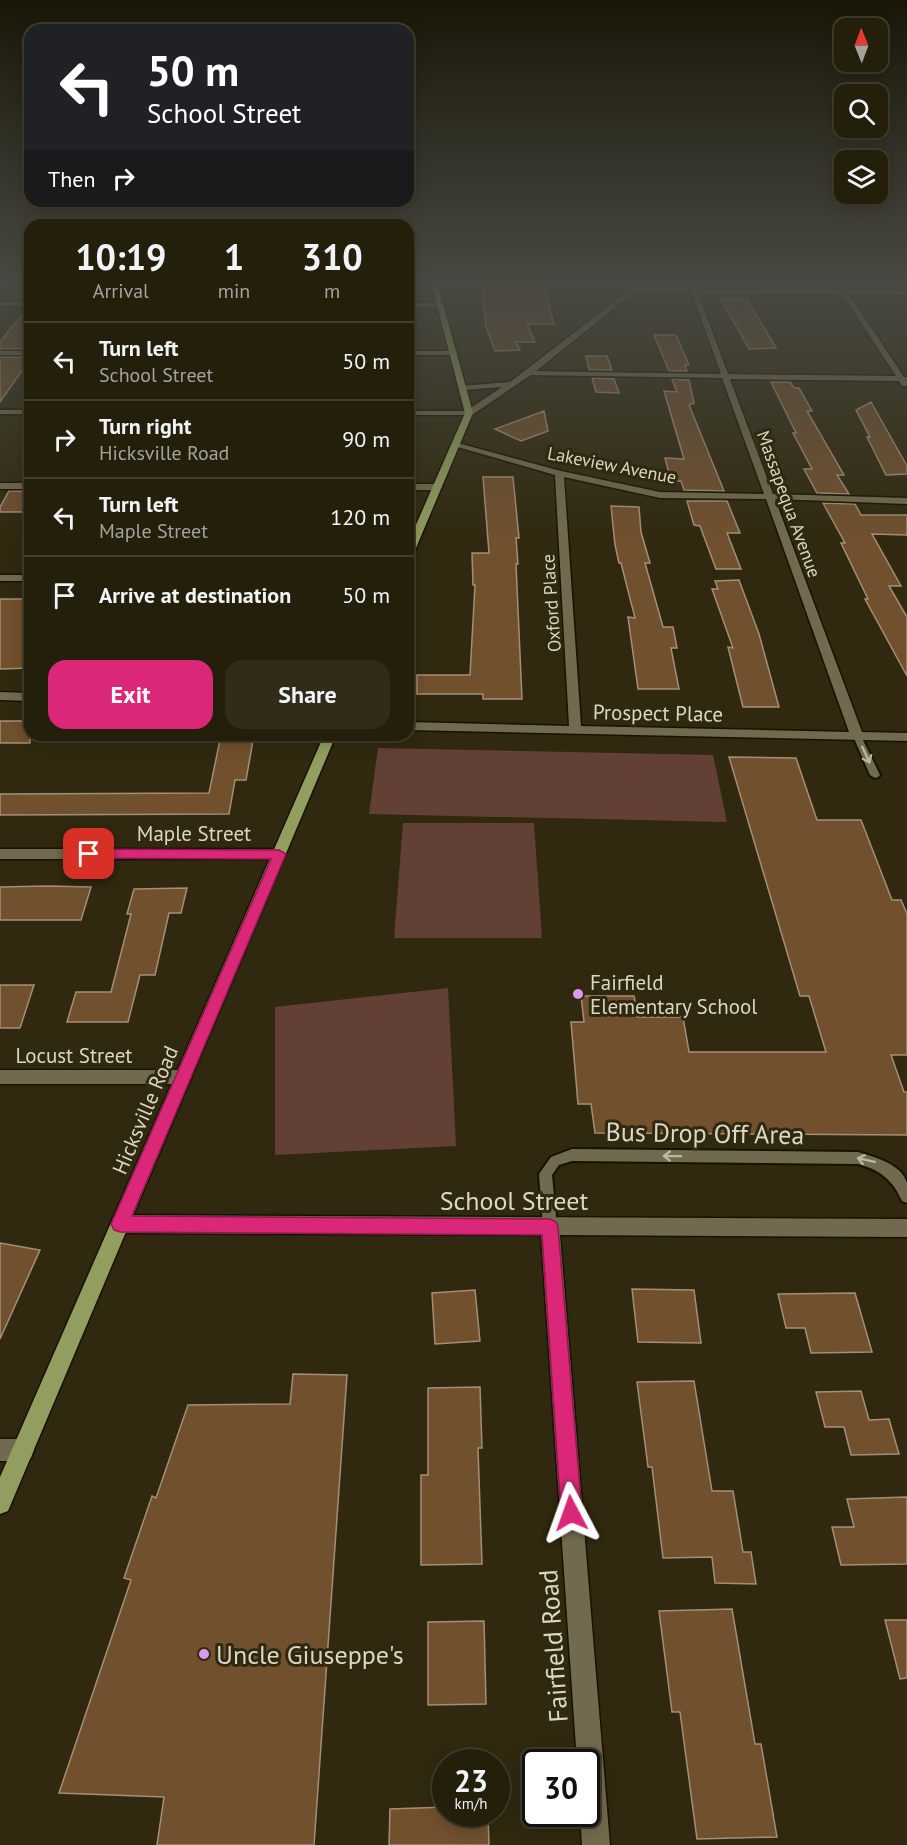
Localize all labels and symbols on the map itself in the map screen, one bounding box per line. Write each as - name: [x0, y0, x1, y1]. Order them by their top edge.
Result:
- north arrow: [834, 18, 888, 72]
- street label: Massapequa Avenue: [752, 427, 826, 581]
- street label: Lakeview Avenue: [546, 441, 678, 489]
- street label: Oxford Place: [536, 553, 566, 653]
- street label: Prospect Place: [593, 698, 723, 728]
- one-way arrow: [860, 746, 872, 764]
- street label: Maple Street: [137, 820, 251, 847]
- pin: [63, 828, 114, 879]
- place label: Fairfield Elementary School: [590, 969, 757, 1020]
- marker: Fairfield Elementary School: [571, 987, 585, 1001]
- street label: Locust Street: [16, 1042, 132, 1069]
- street label: Hicksville Road: [106, 1042, 184, 1178]
- street label: Bus Drop Off Area: [605, 1115, 805, 1151]
- one-way arrow: [662, 1150, 682, 1162]
- one-way arrow: [857, 1154, 876, 1166]
- street label: School Street: [440, 1184, 588, 1217]
- position arrow: [539, 1481, 603, 1545]
- street label: Fairfield Road: [531, 1569, 575, 1723]
- place label: Uncle Giuseppe's: [216, 1638, 404, 1671]
- marker: Uncle Giuseppe's: [197, 1647, 211, 1661]
- speed limit sign: 30: [522, 1749, 600, 1827]

